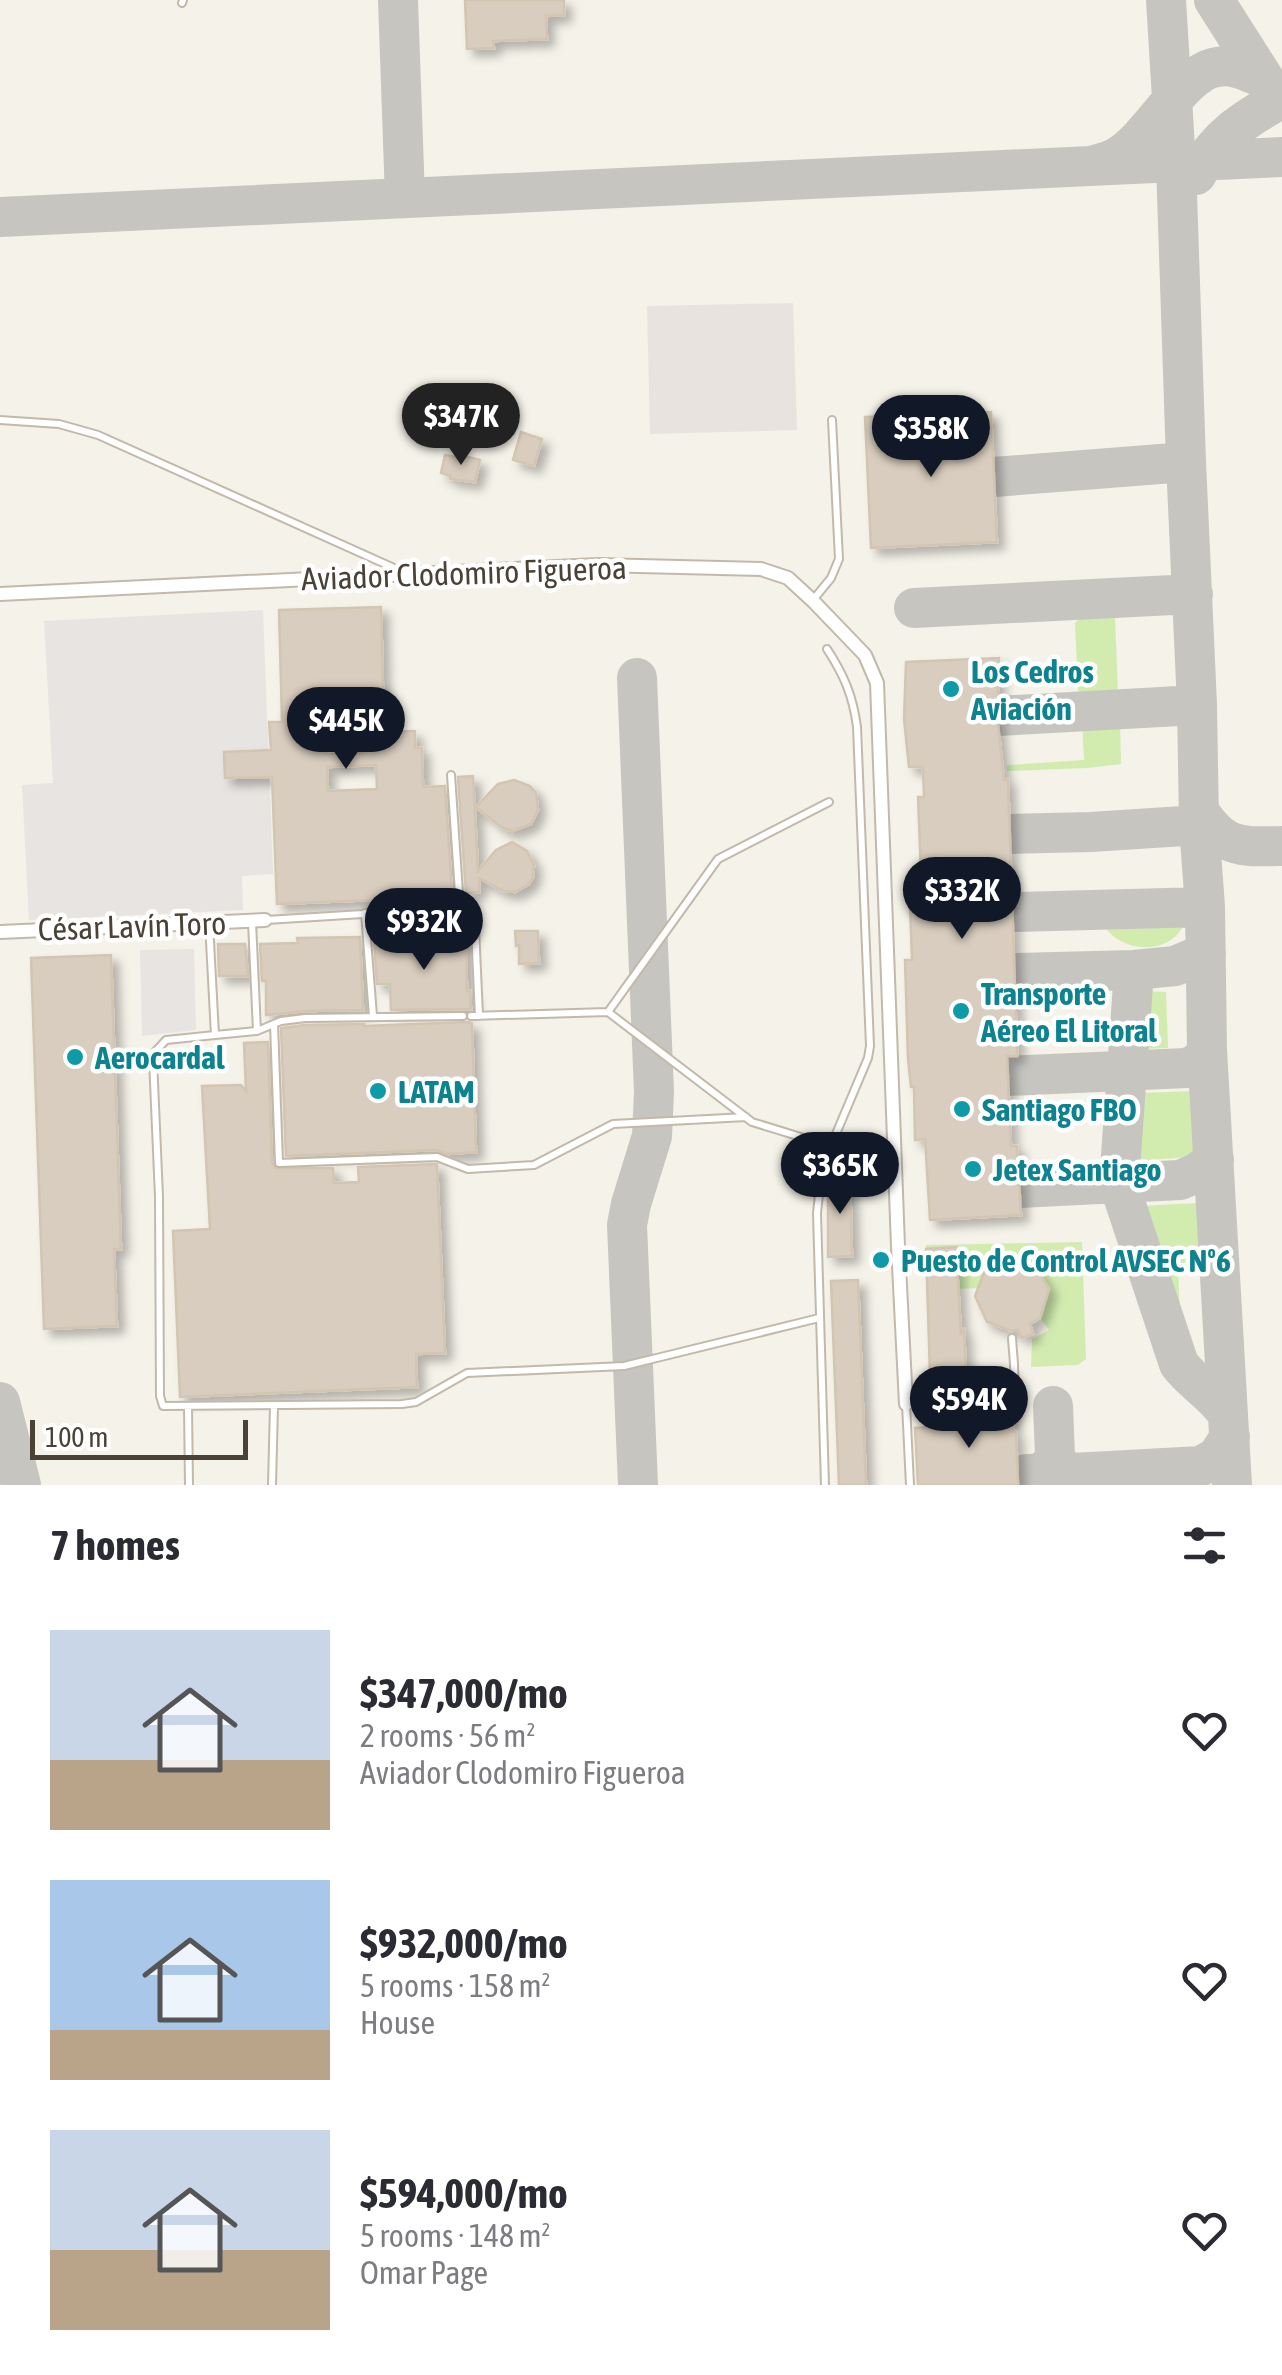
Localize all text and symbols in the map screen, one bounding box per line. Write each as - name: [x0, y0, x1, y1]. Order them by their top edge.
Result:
- pin: $347K: [391, 383, 531, 468]
- pin: $358K: [861, 395, 1001, 480]
- text: $347K: [424, 397, 498, 434]
- text: $358K: [894, 409, 968, 446]
- street label: Aviador Clodomiro Figueroa: [301, 549, 627, 597]
- place label: Los Cedros Aviación: [970, 653, 1094, 727]
- marker: Los Cedros Aviación: [940, 678, 962, 700]
- pin: $445K: [276, 687, 416, 772]
- text: $445K: [309, 701, 383, 738]
- pin: $332K: [892, 857, 1032, 942]
- text: $332K: [925, 871, 999, 908]
- pin: $932K: [354, 888, 494, 973]
- text: $932K: [387, 902, 461, 939]
- street label: César Lavín Toro: [37, 904, 227, 948]
- place label: Transporte Aéreo El Litoral: [980, 975, 1157, 1049]
- marker: Transporte Aéreo El Litoral: [950, 1000, 972, 1022]
- place label: Aerocardal: [94, 1039, 225, 1076]
- marker: Aerocardal: [64, 1046, 86, 1068]
- place label: LATAM: [398, 1073, 475, 1110]
- marker: LATAM: [367, 1080, 389, 1102]
- place label: Santiago FBO: [982, 1091, 1137, 1128]
- marker: Santiago FBO: [951, 1098, 973, 1120]
- pin: $365K: [770, 1132, 910, 1217]
- text: $365K: [803, 1146, 877, 1183]
- place label: Jetex Santiago: [992, 1151, 1162, 1188]
- marker: Jetex Santiago: [962, 1158, 984, 1180]
- place label: Puesto de Control AVSEC Nº6: [901, 1242, 1231, 1279]
- marker: Puesto de Control AVSEC Nº6: [870, 1249, 892, 1271]
- pin: $594K: [899, 1366, 1039, 1451]
- text: $594K: [932, 1380, 1006, 1417]
- scale bar: [30, 1415, 248, 1460]
- text: 100 m: [45, 1421, 108, 1453]
- icon: filters: [1177, 1518, 1232, 1573]
- text: 7 homes: [50, 1521, 180, 1569]
- text: $347,000/mo: [360, 1669, 568, 1717]
- icon: home: [130, 1670, 250, 1790]
- icon: heart: [1177, 1703, 1232, 1758]
- text: 2 rooms · 56 m²: [360, 1717, 535, 1754]
- text: Aviador Clodomiro Figueroa: [360, 1754, 686, 1791]
- text: $932,000/mo: [360, 1919, 568, 1967]
- icon: home: [130, 1920, 250, 2040]
- icon: heart: [1177, 1953, 1232, 2008]
- text: 5 rooms · 158 m²: [360, 1967, 550, 2004]
- text: House: [360, 2004, 435, 2041]
- text: $594,000/mo: [360, 2169, 568, 2217]
- icon: home: [130, 2170, 250, 2290]
- icon: heart: [1177, 2203, 1232, 2258]
- text: 5 rooms · 148 m²: [360, 2217, 550, 2254]
- text: Omar Page: [360, 2254, 488, 2291]

